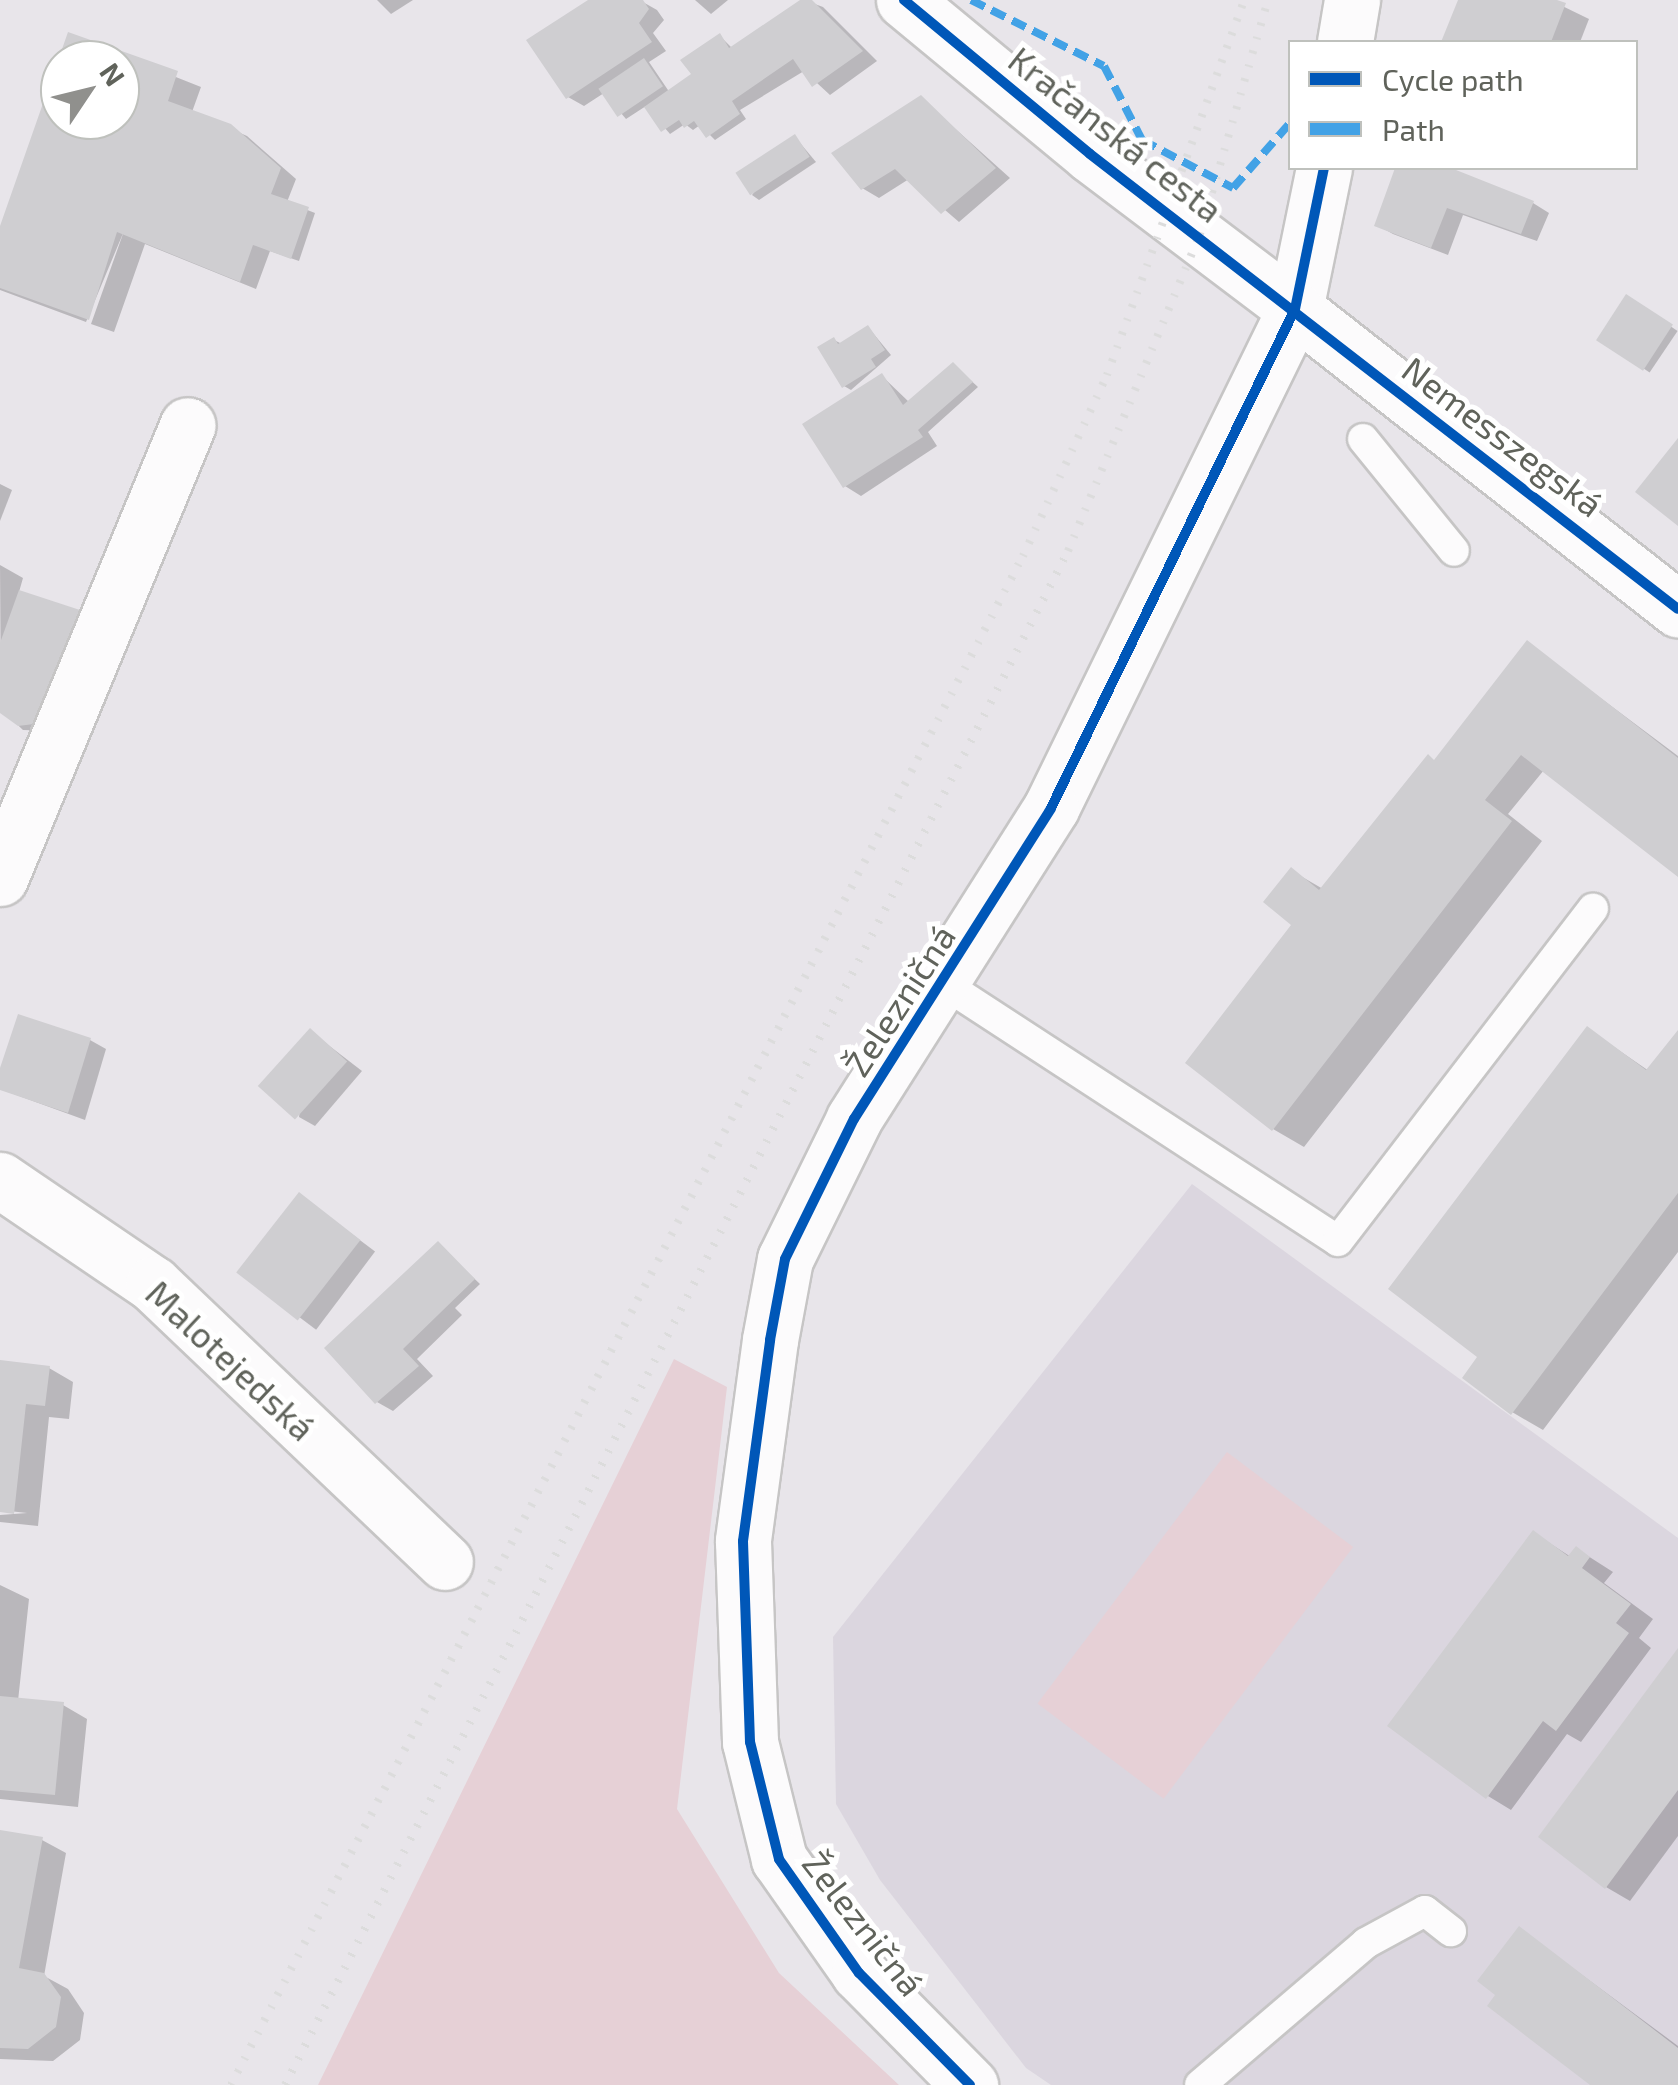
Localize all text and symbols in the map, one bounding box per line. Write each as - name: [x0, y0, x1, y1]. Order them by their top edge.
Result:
- street label: Kračanská cesta: [1001, 38, 1231, 230]
- north arrow: [40, 40, 140, 140]
- legend: [1288, 40, 1638, 170]
- text: N: [93, 56, 133, 92]
- text: Cycle path: [1382, 61, 1524, 97]
- text: Path: [1382, 111, 1445, 147]
- street label: Nemesszegská: [1395, 347, 1611, 525]
- street label: Železničná: [835, 917, 963, 1083]
- street label: Malotejedská: [138, 1271, 324, 1449]
- street label: Železničná: [795, 1843, 933, 2003]

